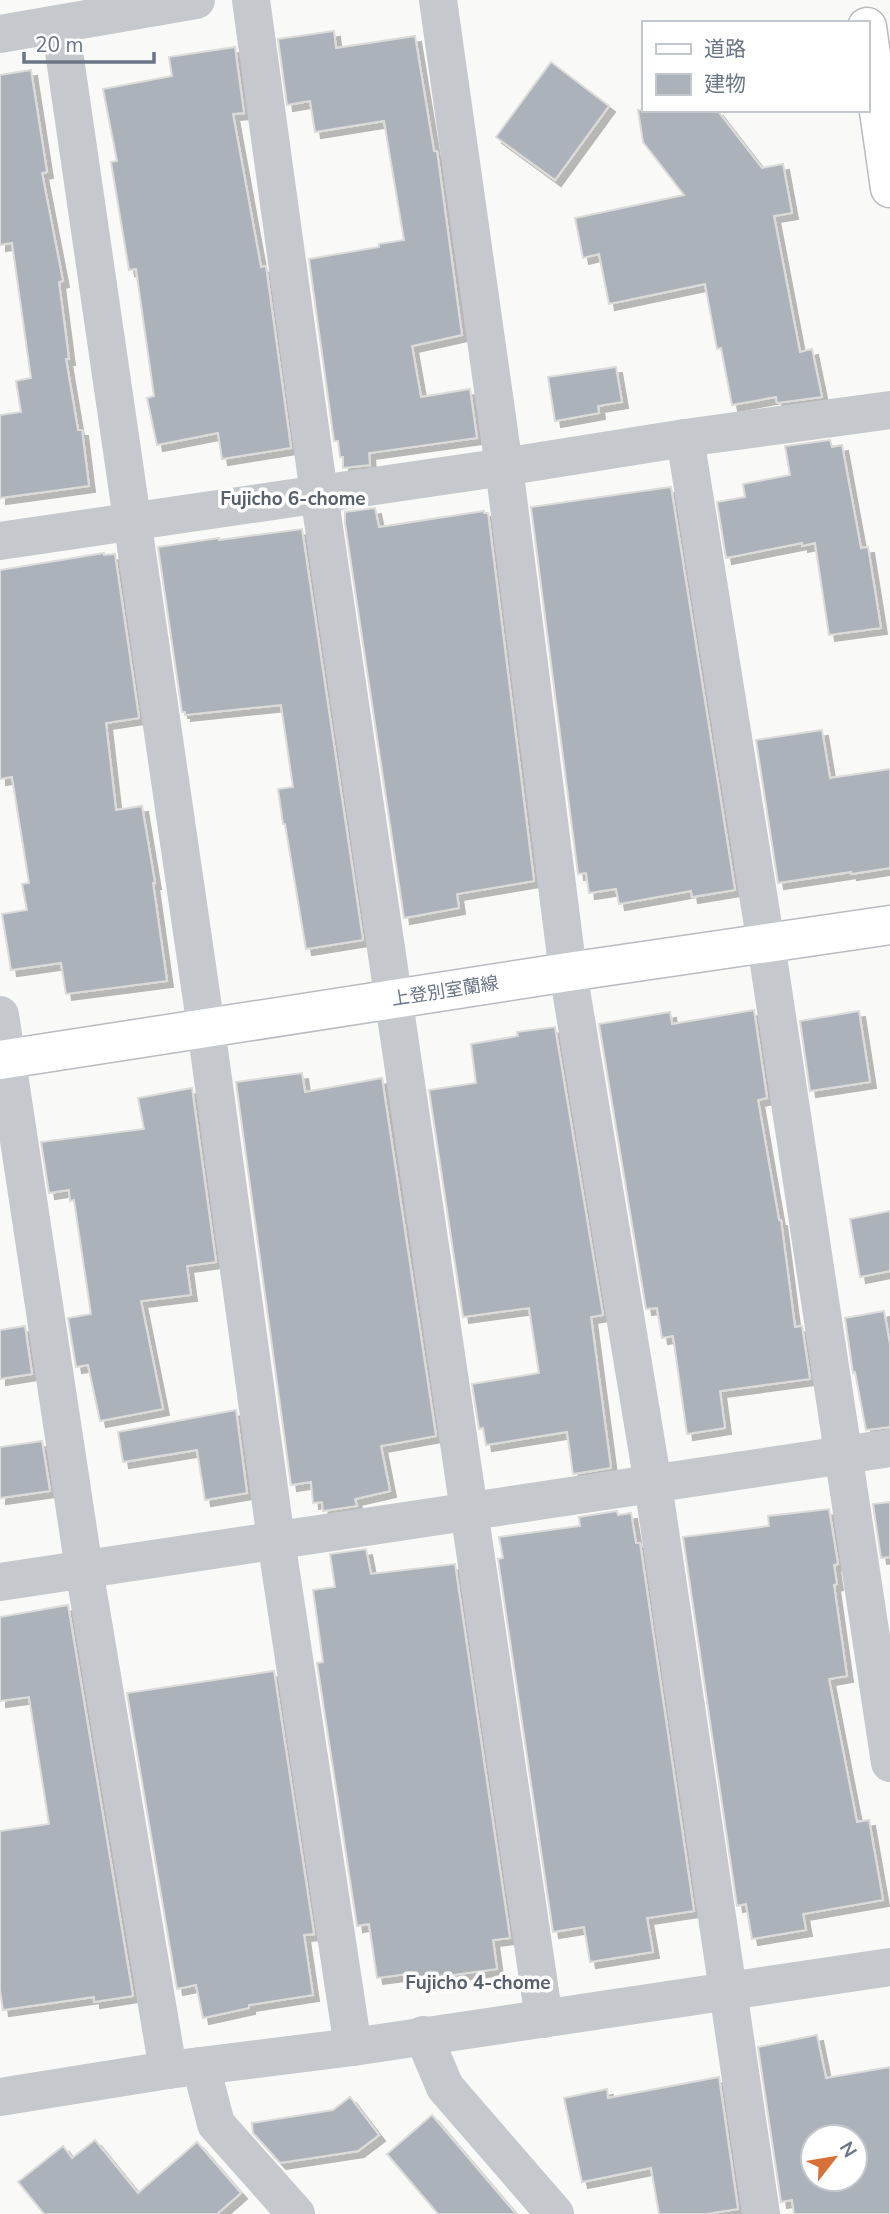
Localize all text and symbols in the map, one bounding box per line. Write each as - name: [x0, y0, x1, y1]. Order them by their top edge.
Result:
- scale bar: [24, 21, 154, 65]
- legend: [642, 21, 869, 112]
- text: 20 m: [35, 31, 84, 59]
- text: 道路: [704, 35, 746, 63]
- text: 建物: [704, 70, 746, 98]
- district label: Fujicho 6-chome: [220, 486, 366, 512]
- street label: 上登別室蘭線: [390, 971, 500, 1011]
- district label: Fujicho 4-chome: [405, 1970, 551, 1996]
- north arrow: [799, 2123, 869, 2193]
- text: N: [833, 2137, 863, 2163]

